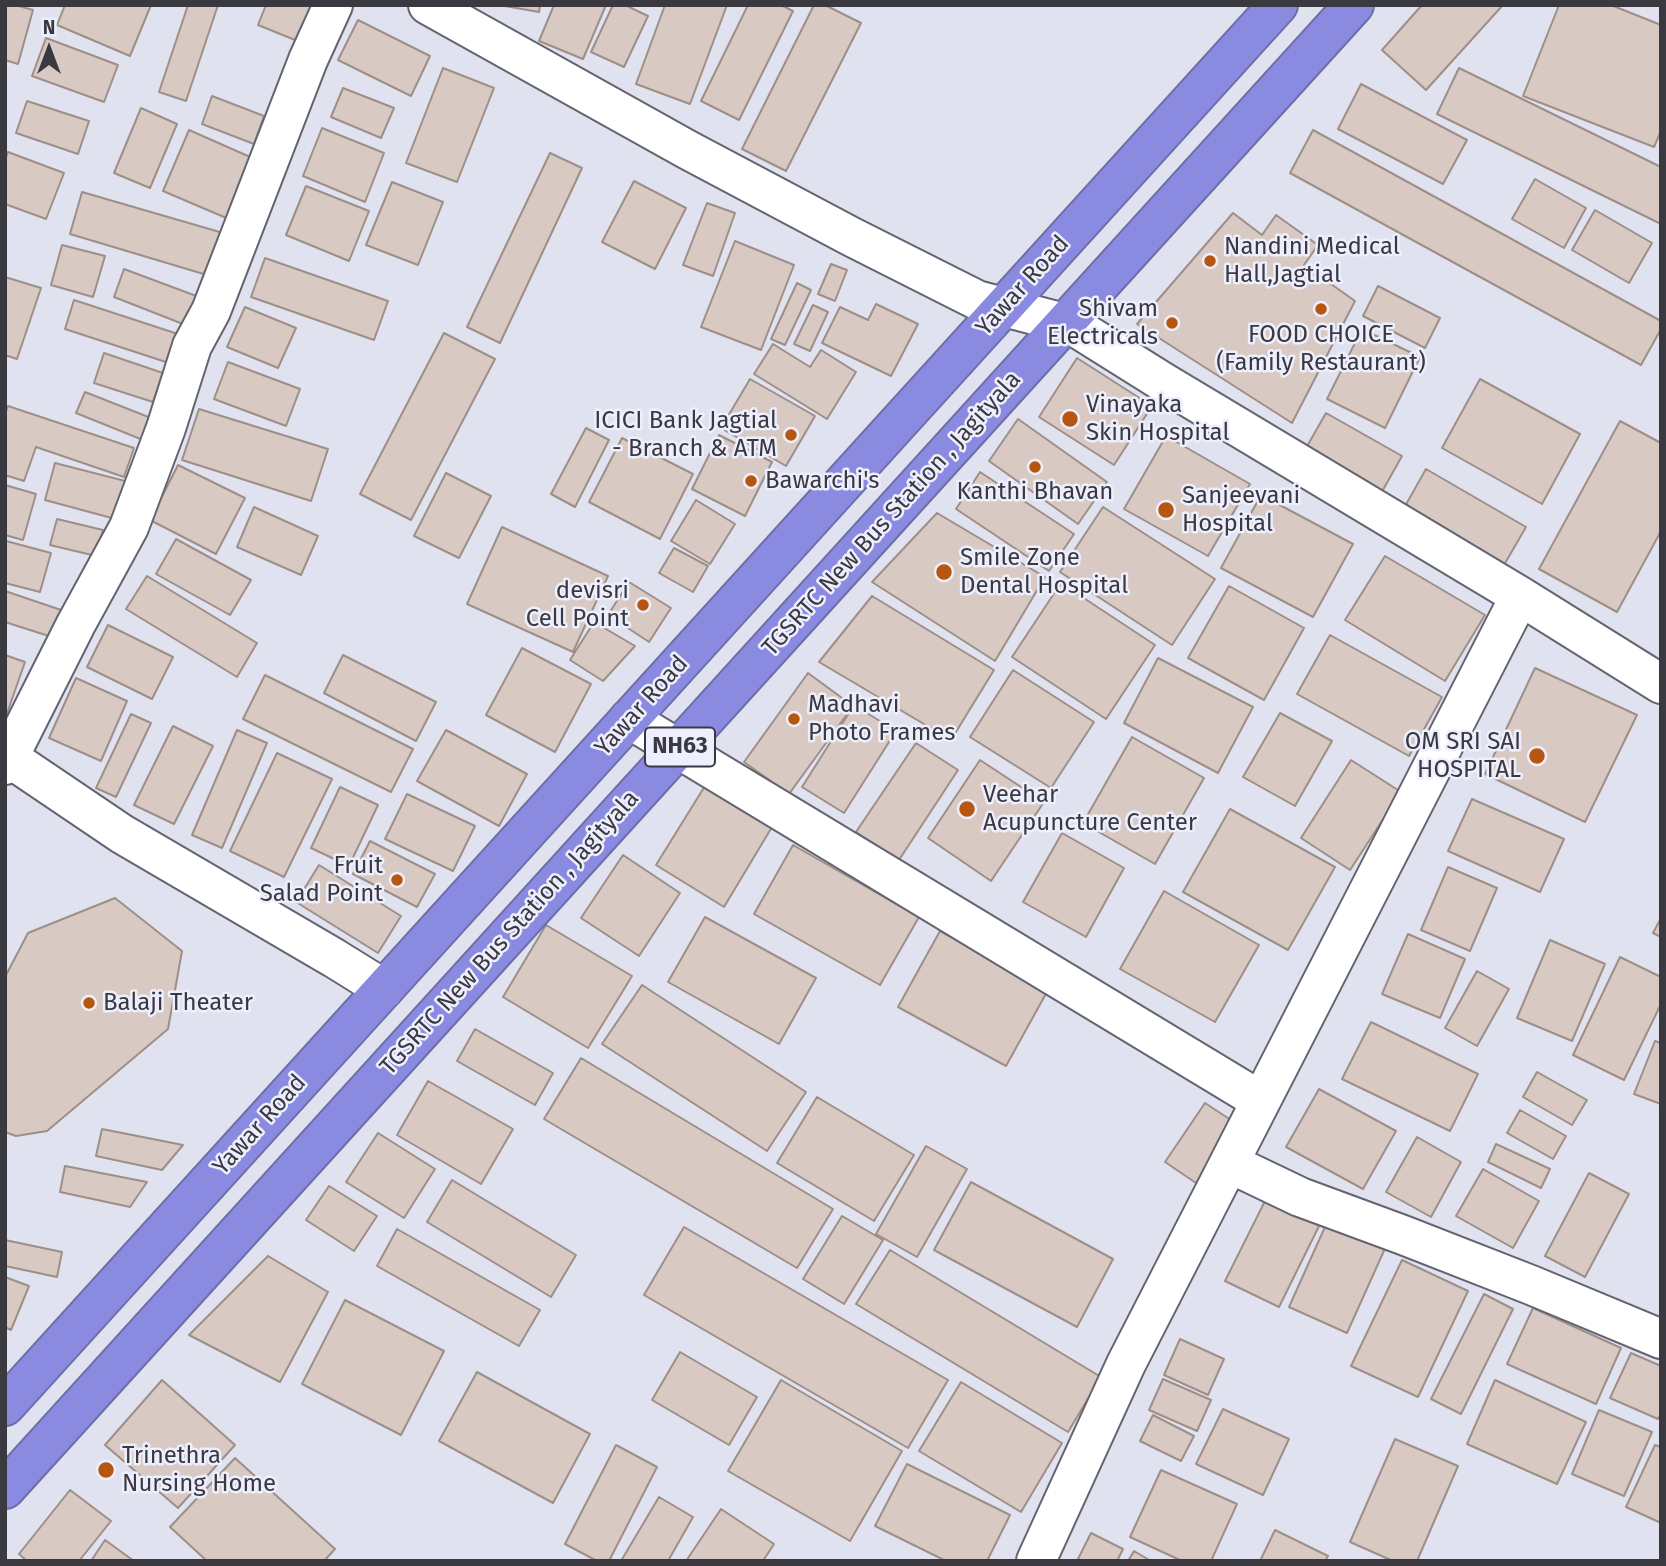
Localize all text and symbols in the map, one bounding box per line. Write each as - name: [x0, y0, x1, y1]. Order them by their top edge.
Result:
- north arrow: [14, 14, 84, 84]
- text: N: [43, 16, 55, 39]
- street label: Yawar Road: [970, 230, 1076, 342]
- place label: Nandini Medical Hall,Jagtial: [1224, 233, 1400, 289]
- marker: Nandini Medical Hall,Jagtial: [1202, 253, 1218, 269]
- place label: Shivam Electricals: [1047, 295, 1158, 351]
- marker: FOOD CHOICE (Family Restaurant): [1313, 301, 1329, 317]
- marker: Shivam Electricals: [1164, 315, 1180, 331]
- place label: FOOD CHOICE (Family Restaurant): [1216, 321, 1426, 377]
- street label: TGSRTC New Bus Station , Jagityala: [756, 366, 1028, 662]
- place label: Vinayaka Skin Hospital: [1086, 391, 1229, 447]
- place label: ICICI Bank Jagtial - Branch & ATM: [594, 407, 777, 463]
- marker: Vinayaka Skin Hospital: [1060, 409, 1080, 429]
- marker: ICICI Bank Jagtial - Branch & ATM: [783, 427, 799, 443]
- marker: Kanthi Bhavan: [1027, 459, 1043, 475]
- place label: Bawarchi's: [765, 467, 880, 495]
- marker: Bawarchi's: [743, 473, 759, 489]
- place label: Kanthi Bhavan: [957, 478, 1113, 506]
- place label: Sanjeevani Hospital: [1182, 482, 1300, 538]
- marker: Sanjeevani Hospital: [1156, 500, 1176, 520]
- place label: Smile Zone Dental Hospital: [960, 544, 1128, 600]
- marker: Smile Zone Dental Hospital: [934, 562, 954, 582]
- place label: devisri Cell Point: [526, 577, 629, 633]
- marker: devisri Cell Point: [635, 597, 651, 613]
- street label: Yawar Road: [589, 650, 695, 762]
- place label: Madhavi Photo Frames: [808, 691, 956, 747]
- marker: Madhavi Photo Frames: [786, 711, 802, 727]
- road number: NH63: [645, 727, 715, 766]
- place label: OM SRI SAI HOSPITAL: [1405, 728, 1521, 784]
- marker: OM SRI SAI HOSPITAL: [1527, 746, 1547, 766]
- place label: Veehar Acupuncture Center: [983, 781, 1197, 837]
- street label: TGSRTC New Bus Station , Jagityala: [374, 785, 646, 1081]
- marker: Veehar Acupuncture Center: [957, 799, 977, 819]
- place label: Fruit Salad Point: [260, 852, 383, 908]
- marker: Fruit Salad Point: [389, 872, 405, 888]
- place label: Balaji Theater: [103, 989, 253, 1017]
- marker: Balaji Theater: [81, 995, 97, 1011]
- street label: Yawar Road: [207, 1069, 313, 1181]
- place label: Trinethra Nursing Home: [122, 1442, 276, 1498]
- marker: Trinethra Nursing Home: [96, 1460, 116, 1480]

